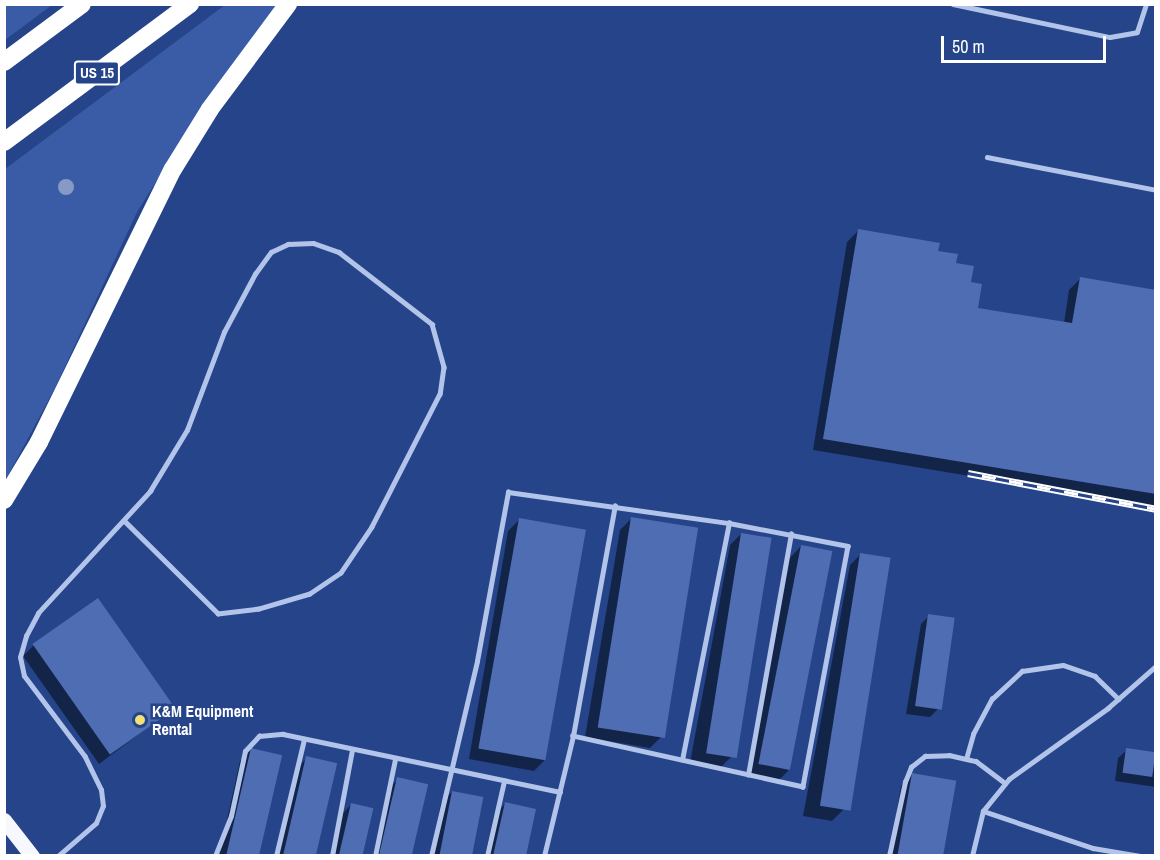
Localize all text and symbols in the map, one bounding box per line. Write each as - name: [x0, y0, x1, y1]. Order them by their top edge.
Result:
- scale bar: [944, 24, 1109, 62]
- text: 50 m: [952, 34, 985, 59]
- road number: US 15: [73, 61, 121, 85]
- place label: K&M Equipment Rental: [152, 701, 253, 739]
- marker: K&M Equipment Rental: [133, 713, 147, 727]

